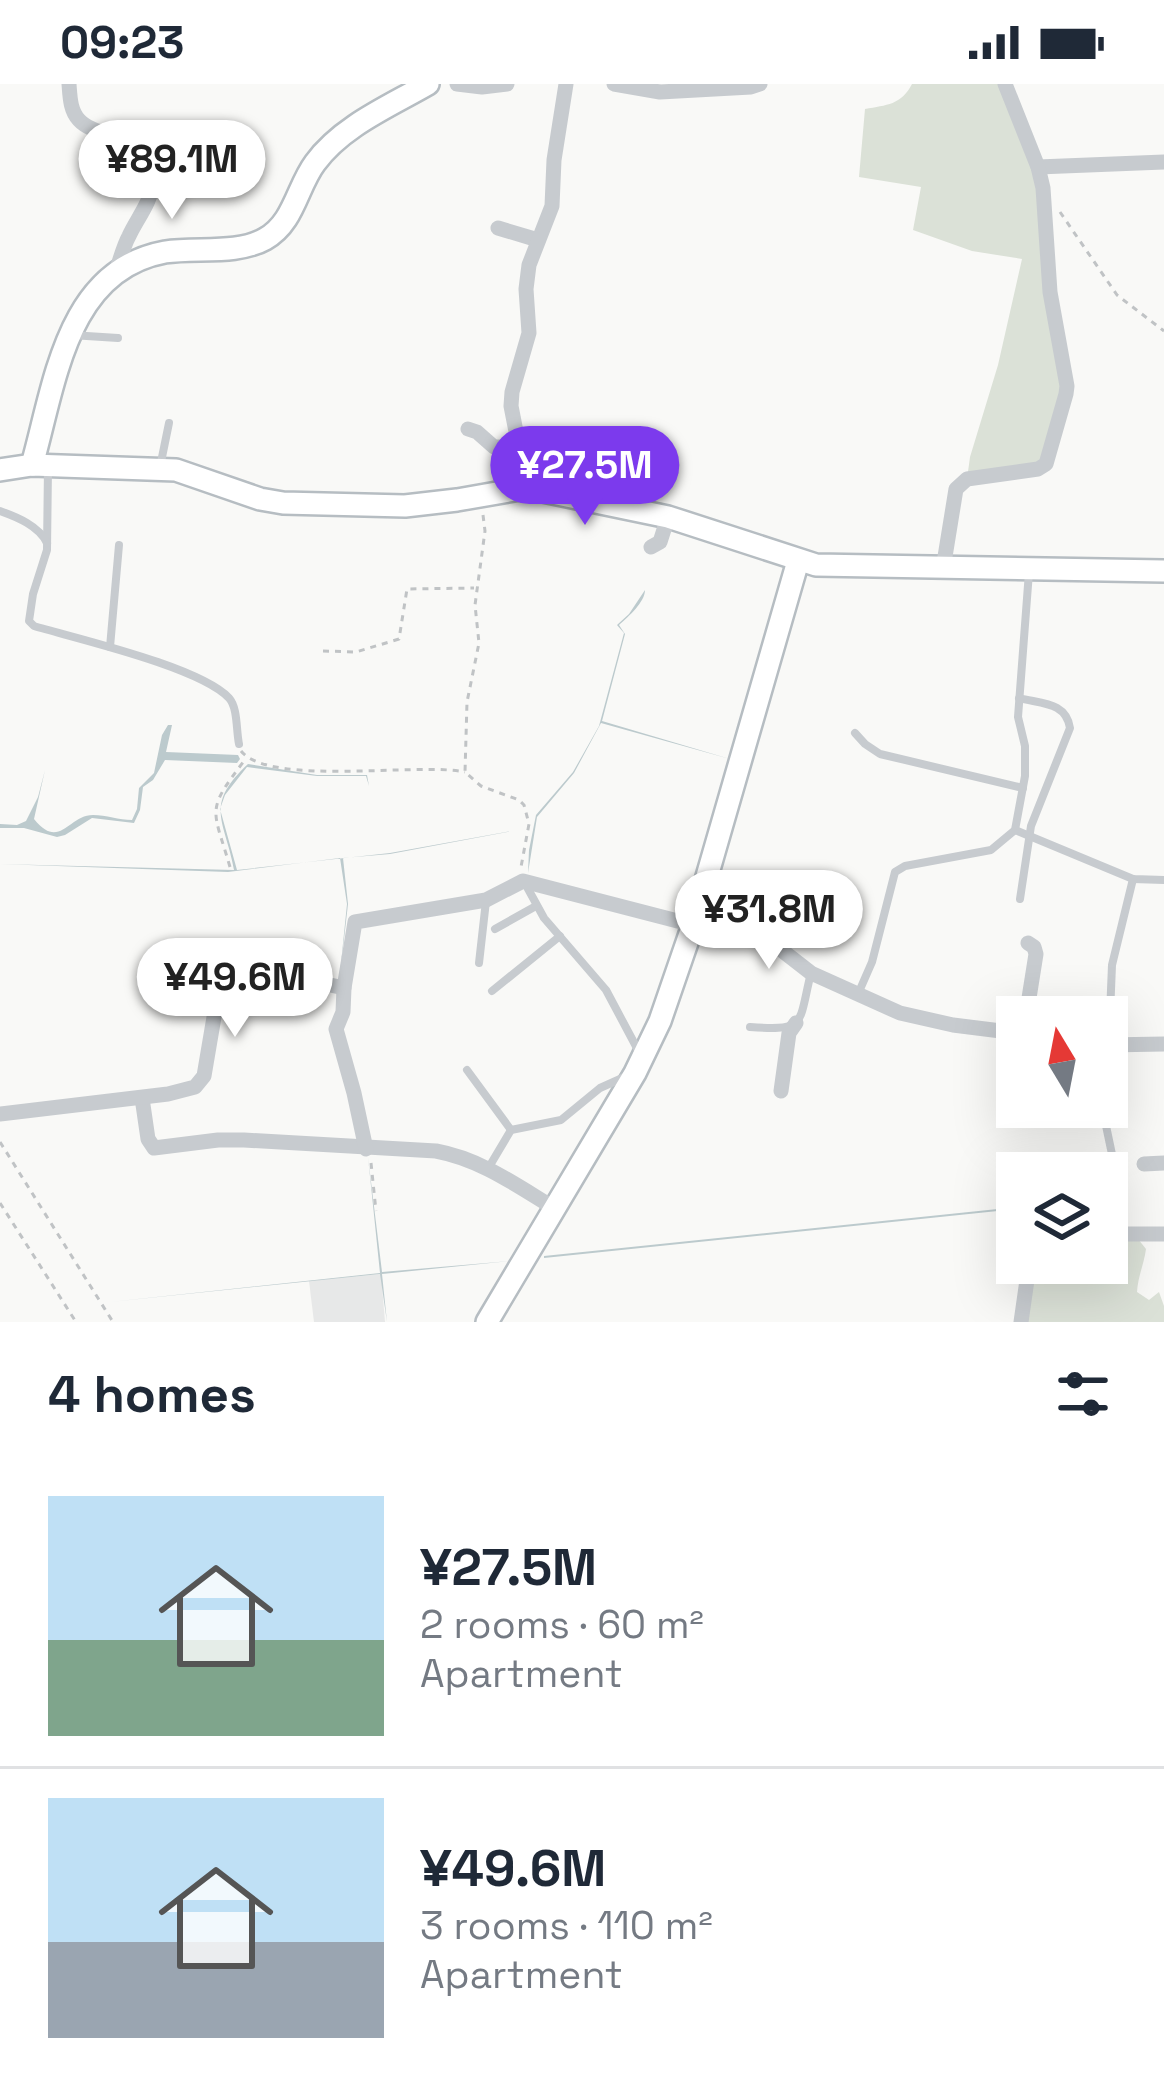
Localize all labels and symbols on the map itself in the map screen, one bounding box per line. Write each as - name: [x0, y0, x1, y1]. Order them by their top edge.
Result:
- pin: ¥89.1M: [74, 120, 270, 222]
- pin: ¥27.5M: [487, 426, 683, 528]
- pin: ¥31.8M: [671, 870, 867, 972]
- pin: ¥49.6M: [137, 938, 333, 1040]
- north arrow: [996, 996, 1128, 1128]

